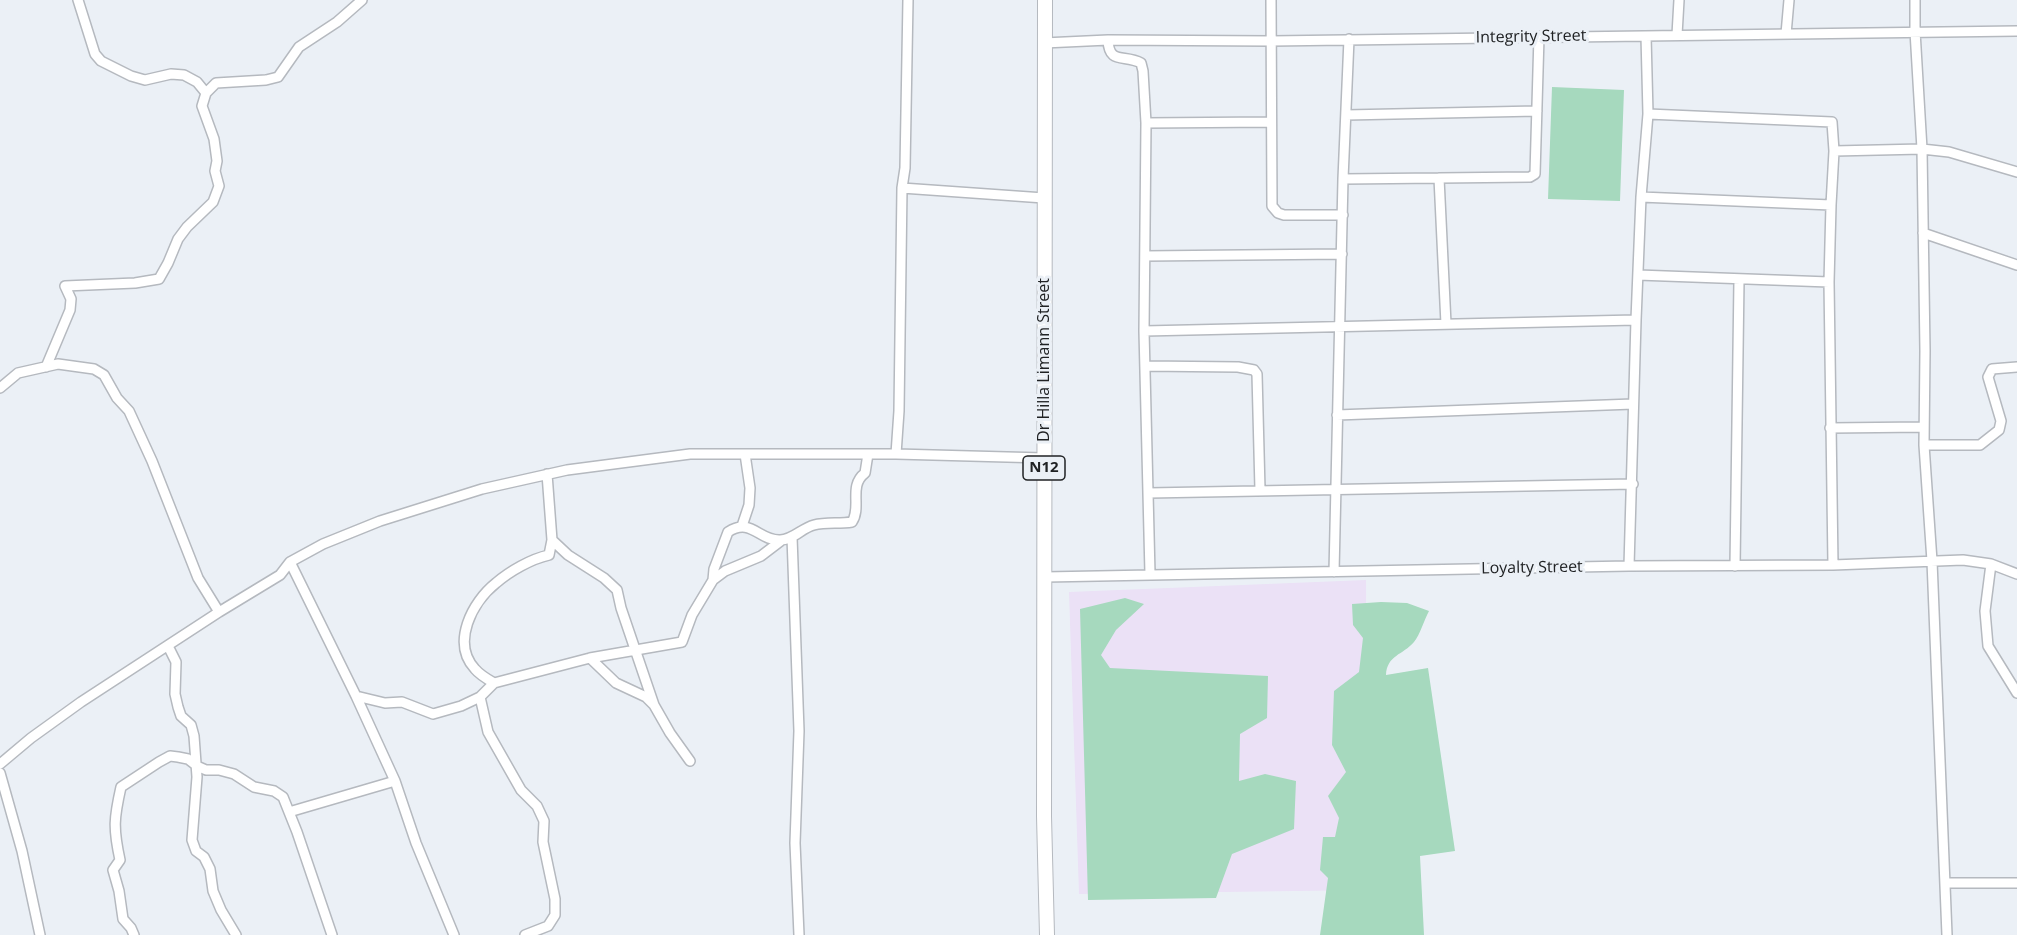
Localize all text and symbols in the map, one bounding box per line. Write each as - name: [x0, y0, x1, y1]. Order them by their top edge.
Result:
- street label: Integrity Street: [1475, 26, 1587, 48]
- street label: Dr Hilla Limann Street: [1034, 278, 1054, 442]
- road number: N12: [1023, 456, 1065, 480]
- street label: Loyalty Street: [1481, 558, 1583, 578]

